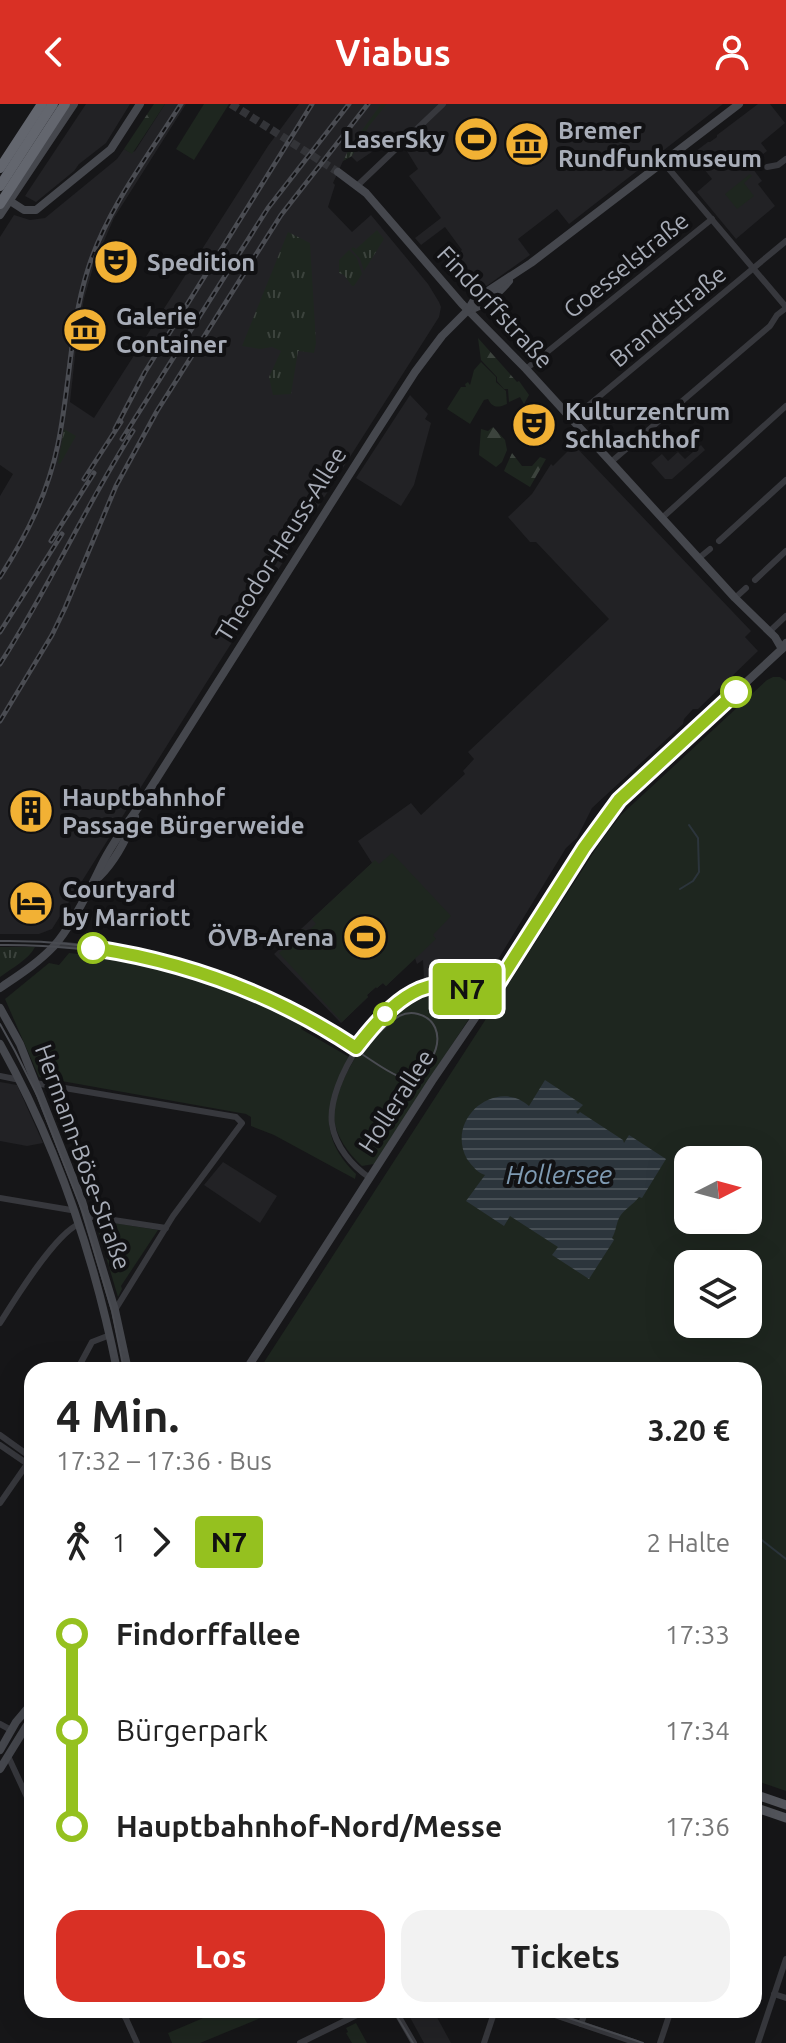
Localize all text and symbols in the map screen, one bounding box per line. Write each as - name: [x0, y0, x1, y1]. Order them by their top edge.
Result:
- icon: back: [32, 30, 76, 74]
- icon: person: [710, 30, 754, 74]
- text: Viabus: [335, 32, 451, 73]
- sports icon: LaserSky: [452, 115, 500, 163]
- place label: Bremer Rundfunkmuseum: [558, 117, 762, 172]
- museum icon: Bremer Rundfunkmuseum: [503, 120, 551, 168]
- place label: LaserSky: [343, 126, 445, 153]
- street label: Goesselstraße: [558, 207, 694, 323]
- theatre icon: Spedition: [92, 238, 140, 286]
- street label: Findorffstraße: [432, 241, 558, 373]
- place label: Spedition: [147, 249, 255, 276]
- street label: Brandtstraße: [605, 260, 731, 372]
- place label: Galerie Container: [116, 303, 227, 358]
- museum icon: Galerie Container: [61, 306, 109, 354]
- place label: Kulturzentrum Schlachthof: [565, 398, 730, 453]
- theatre icon: Kulturzentrum Schlachthof: [510, 401, 558, 449]
- street label: Theodor-Heuss-Allee: [210, 442, 352, 646]
- unlabelled marker: [721, 677, 751, 707]
- place label: Hauptbahnhof Passage Bürgerweide: [62, 784, 305, 839]
- building icon: Hauptbahnhof Passage Bürgerweide: [7, 787, 55, 835]
- place label: Courtyard by Marriott: [62, 876, 190, 931]
- hotel icon: Courtyard by Marriott: [7, 879, 55, 927]
- sports icon: ÖVB-Arena: [341, 913, 389, 961]
- place label: ÖVB-Arena: [207, 923, 334, 951]
- unlabelled marker: [78, 933, 108, 963]
- line badge: N7: [431, 963, 503, 1015]
- text: N7: [449, 973, 485, 1004]
- unlabelled marker: [374, 1003, 396, 1025]
- street label: Hermann-Böse-Straße: [30, 1041, 136, 1273]
- street label: Hollerallee: [353, 1045, 439, 1157]
- north arrow: [674, 1146, 762, 1234]
- map controls: [674, 1146, 762, 1338]
- water label: Hollersee: [506, 1160, 612, 1189]
- button: layers: [674, 1250, 762, 1338]
- text: 4 Min.: [56, 1391, 179, 1440]
- text: 3.20 €: [648, 1413, 730, 1447]
- text: 17:32 – 17:36 · Bus: [56, 1446, 272, 1475]
- icon: walk: [56, 1520, 100, 1564]
- icon: forward: [139, 1520, 183, 1564]
- text: N7: [211, 1526, 247, 1557]
- text: 1: [112, 1528, 127, 1557]
- text: 2 Halte: [647, 1528, 730, 1557]
- text: Findorffallee: [116, 1617, 301, 1651]
- text: 17:33: [665, 1620, 730, 1649]
- text: Bürgerpark: [116, 1713, 268, 1747]
- text: 17:34: [665, 1716, 730, 1745]
- text: Hauptbahnhof-Nord/Messe: [116, 1809, 502, 1843]
- text: 17:36: [665, 1812, 730, 1841]
- button: Los: [56, 1910, 385, 2002]
- button: Tickets: [401, 1910, 730, 2002]

